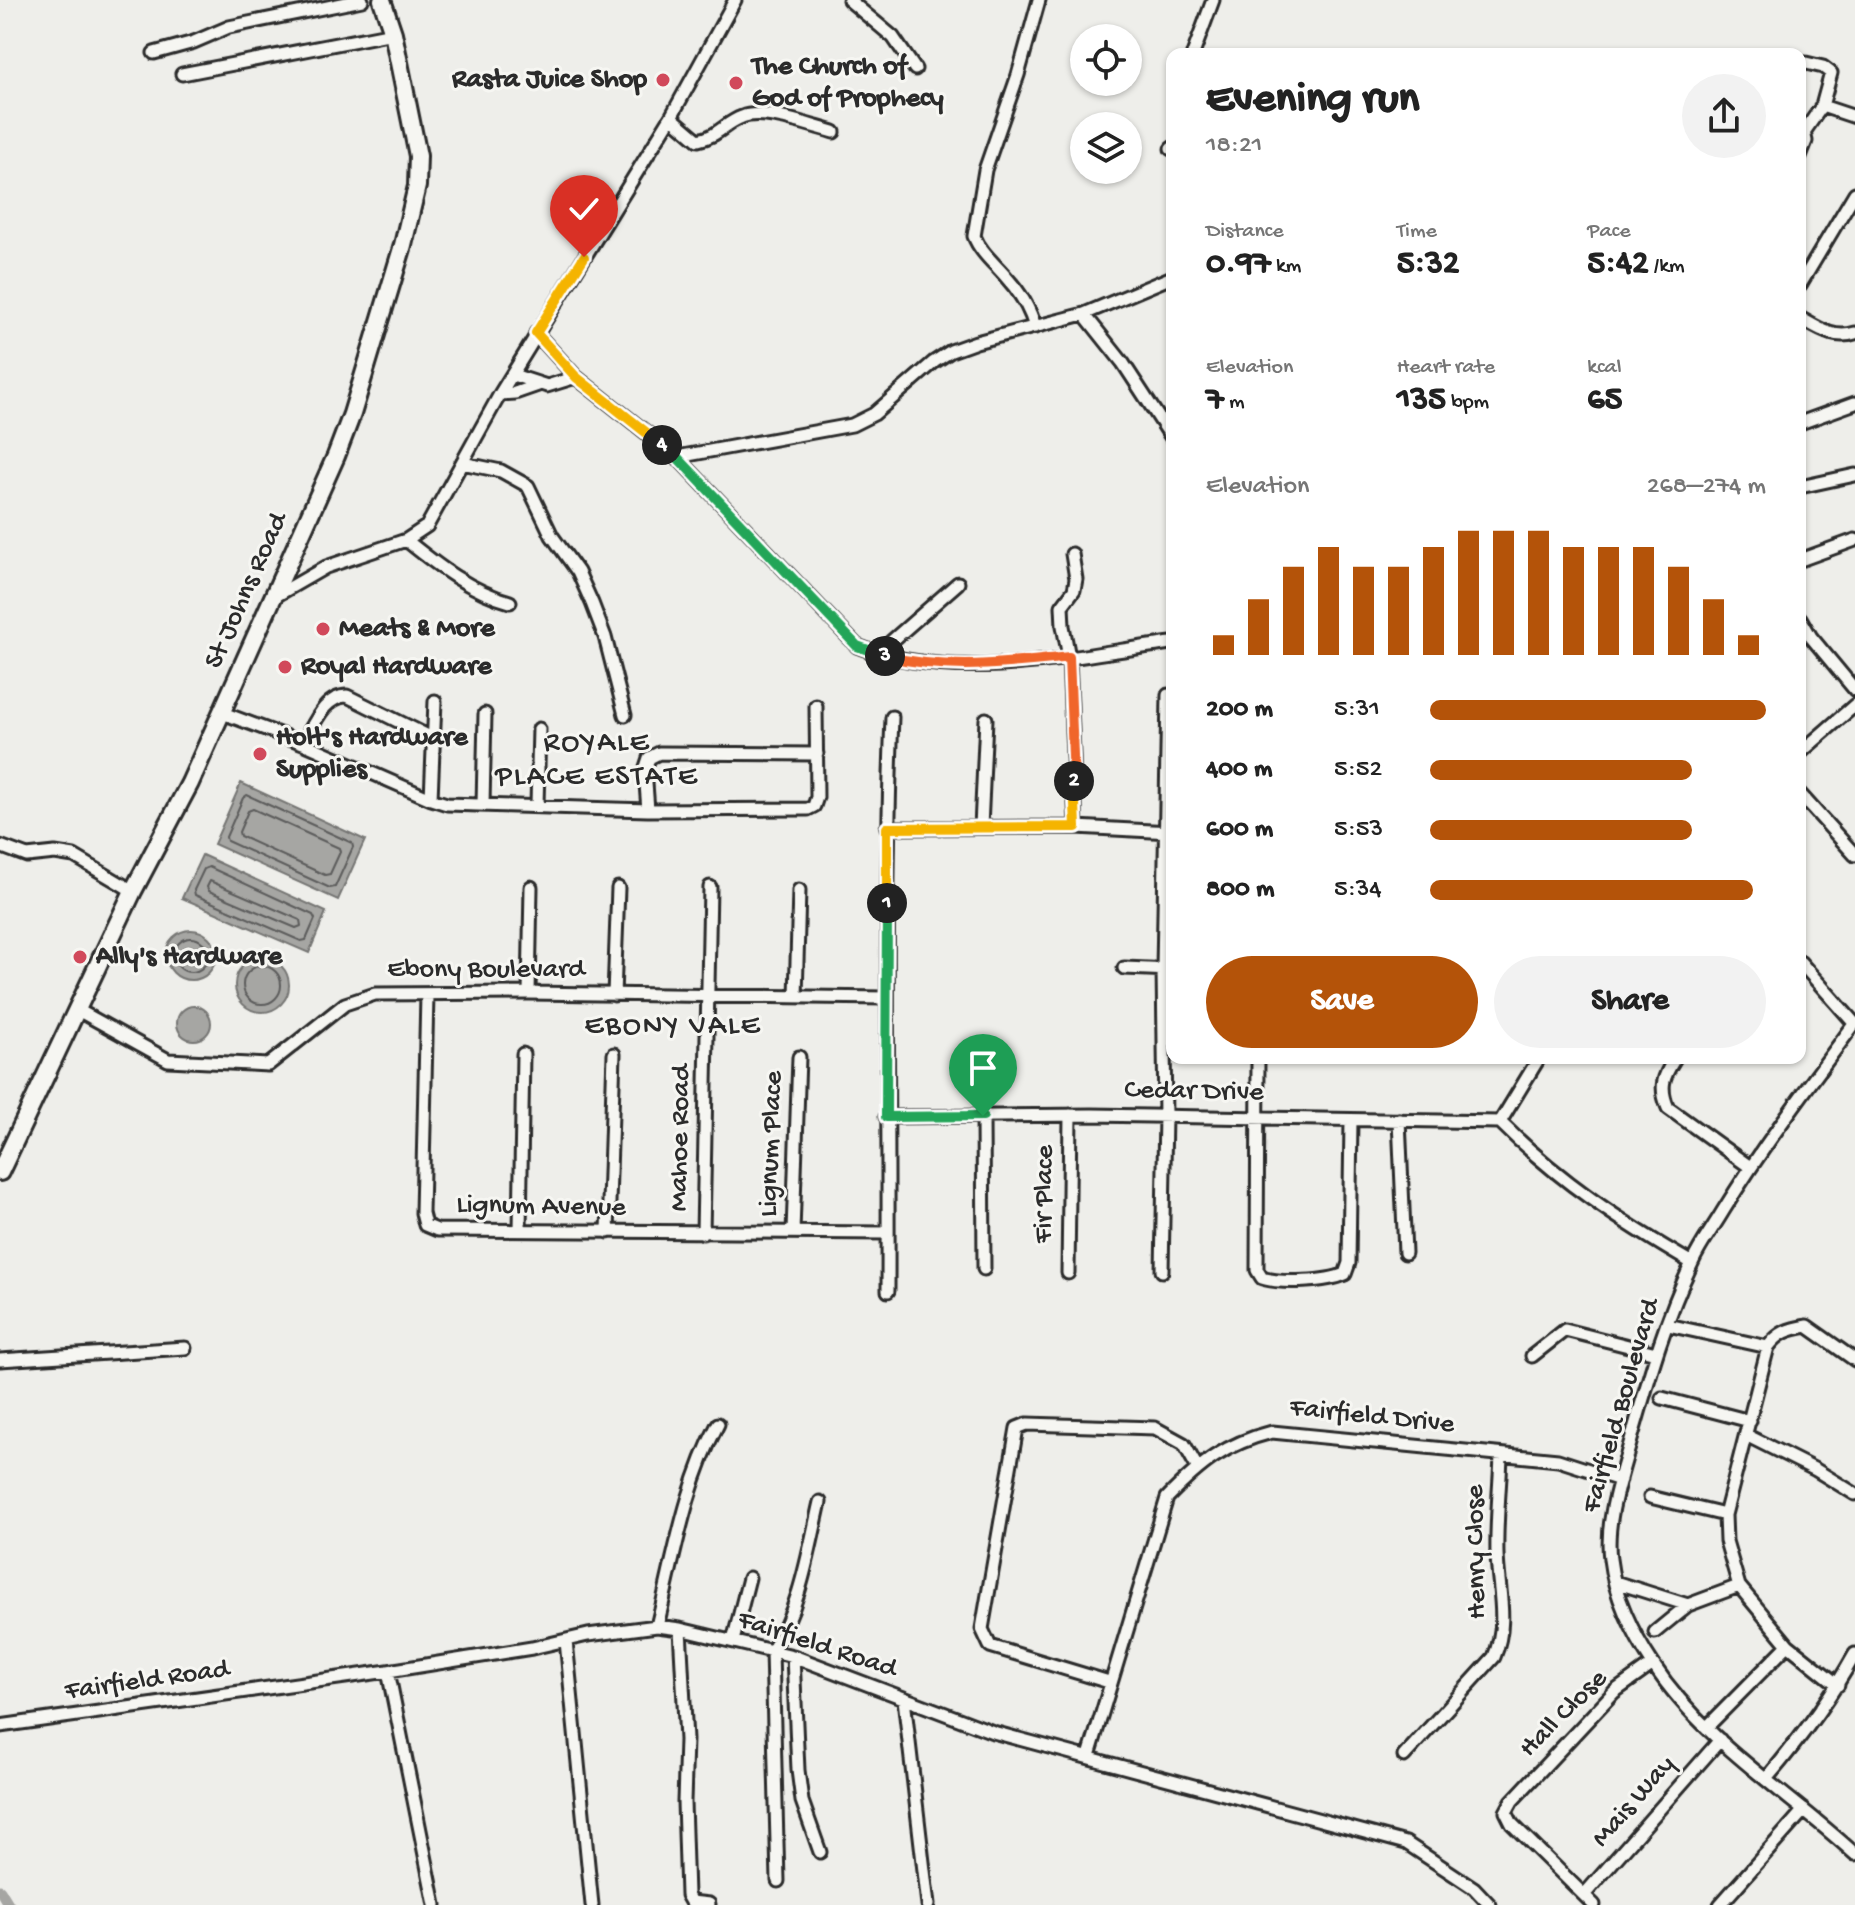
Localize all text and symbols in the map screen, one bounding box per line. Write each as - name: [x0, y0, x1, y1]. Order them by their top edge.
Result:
- map controls: [1070, 24, 1142, 184]
- button: locate: [1070, 24, 1142, 96]
- place label: The Church of God of Prophecy: [750, 51, 944, 116]
- place label: Rasta Juice Shop: [451, 64, 647, 97]
- marker: Rasta Juice Shop: [654, 71, 672, 89]
- marker: The Church of God of Prophecy: [727, 74, 745, 92]
- button: share: [1682, 74, 1766, 158]
- text: Evening run: [1206, 75, 1419, 127]
- button: layers: [1070, 112, 1142, 184]
- text: 18:21: [1206, 131, 1262, 162]
- pin: [550, 175, 618, 257]
- icon: check: [562, 187, 606, 231]
- text: Distance: [1206, 219, 1284, 245]
- text: Time: [1397, 219, 1437, 245]
- text: Pace: [1587, 219, 1631, 245]
- text: 0.97: [1206, 245, 1271, 285]
- text: 5:32: [1397, 245, 1460, 285]
- text: 5:42: [1587, 245, 1649, 285]
- text: km: [1271, 254, 1301, 280]
- text: /km: [1649, 254, 1685, 280]
- text: Elevation: [1206, 355, 1293, 381]
- text: Heart rate: [1397, 355, 1495, 381]
- text: kcal: [1587, 355, 1622, 381]
- text: 7: [1206, 381, 1224, 421]
- text: 135: [1397, 381, 1446, 421]
- text: 65: [1587, 381, 1622, 421]
- text: m: [1224, 390, 1245, 416]
- text: bpm: [1446, 390, 1489, 416]
- pin: 4: [642, 425, 682, 465]
- text: 4: [657, 432, 667, 458]
- text: Elevation: [1206, 472, 1309, 503]
- text: 268–274 m: [1647, 472, 1766, 503]
- street label: St Johns Road: [198, 506, 297, 674]
- place label: Meats & More: [339, 613, 496, 646]
- marker: Meats & More: [314, 620, 332, 638]
- pin: 3: [865, 636, 905, 676]
- text: 3: [879, 643, 891, 669]
- place label: Royal Hardware: [300, 651, 493, 684]
- marker: Royal Hardware: [276, 658, 294, 676]
- text: 200 m: [1206, 695, 1273, 726]
- text: 5:31: [1334, 695, 1380, 726]
- place label: Holt's Hardware Supplies: [276, 722, 469, 787]
- district label: ROYALE PLACE ESTATE: [494, 727, 699, 796]
- marker: Holt's Hardware Supplies: [251, 745, 269, 763]
- text: 400 m: [1206, 755, 1272, 786]
- text: 5:52: [1334, 755, 1382, 786]
- pin: 2: [1054, 761, 1094, 801]
- text: 2: [1069, 768, 1079, 794]
- text: 600 m: [1206, 815, 1273, 846]
- text: 5:53: [1334, 815, 1383, 846]
- text: 800 m: [1206, 875, 1274, 906]
- text: 5:34: [1334, 875, 1382, 906]
- pin: 1: [867, 883, 907, 923]
- text: 1: [883, 890, 891, 916]
- place label: Ally's Hardware: [95, 941, 284, 974]
- marker: Ally's Hardware: [71, 948, 89, 966]
- street label: Ebony Boulevard: [387, 954, 587, 987]
- button: Save: [1206, 956, 1478, 1048]
- button: Share: [1494, 956, 1766, 1048]
- district label: EBONY VALE: [585, 1010, 761, 1045]
- pin: [949, 1034, 1017, 1116]
- icon: arrive: [961, 1046, 1005, 1090]
- street label: Mahoe Road: [663, 1062, 699, 1212]
- street label: Lignum Place: [753, 1070, 791, 1218]
- street label: Cedar Drive: [1124, 1074, 1264, 1110]
- street label: Fir Place: [1028, 1144, 1062, 1244]
- street label: Lignum Avenue: [456, 1189, 627, 1225]
- street label: Fairfield Boulevard: [1575, 1293, 1669, 1518]
- street label: Fairfield Drive: [1287, 1392, 1456, 1442]
- street label: Henry Close: [1459, 1484, 1495, 1620]
- street label: Fairfield Road: [732, 1603, 903, 1687]
- street label: Fairfield Road: [62, 1653, 234, 1709]
- street label: Hall Close: [1513, 1663, 1615, 1765]
- street label: Mais Way: [1585, 1749, 1683, 1855]

